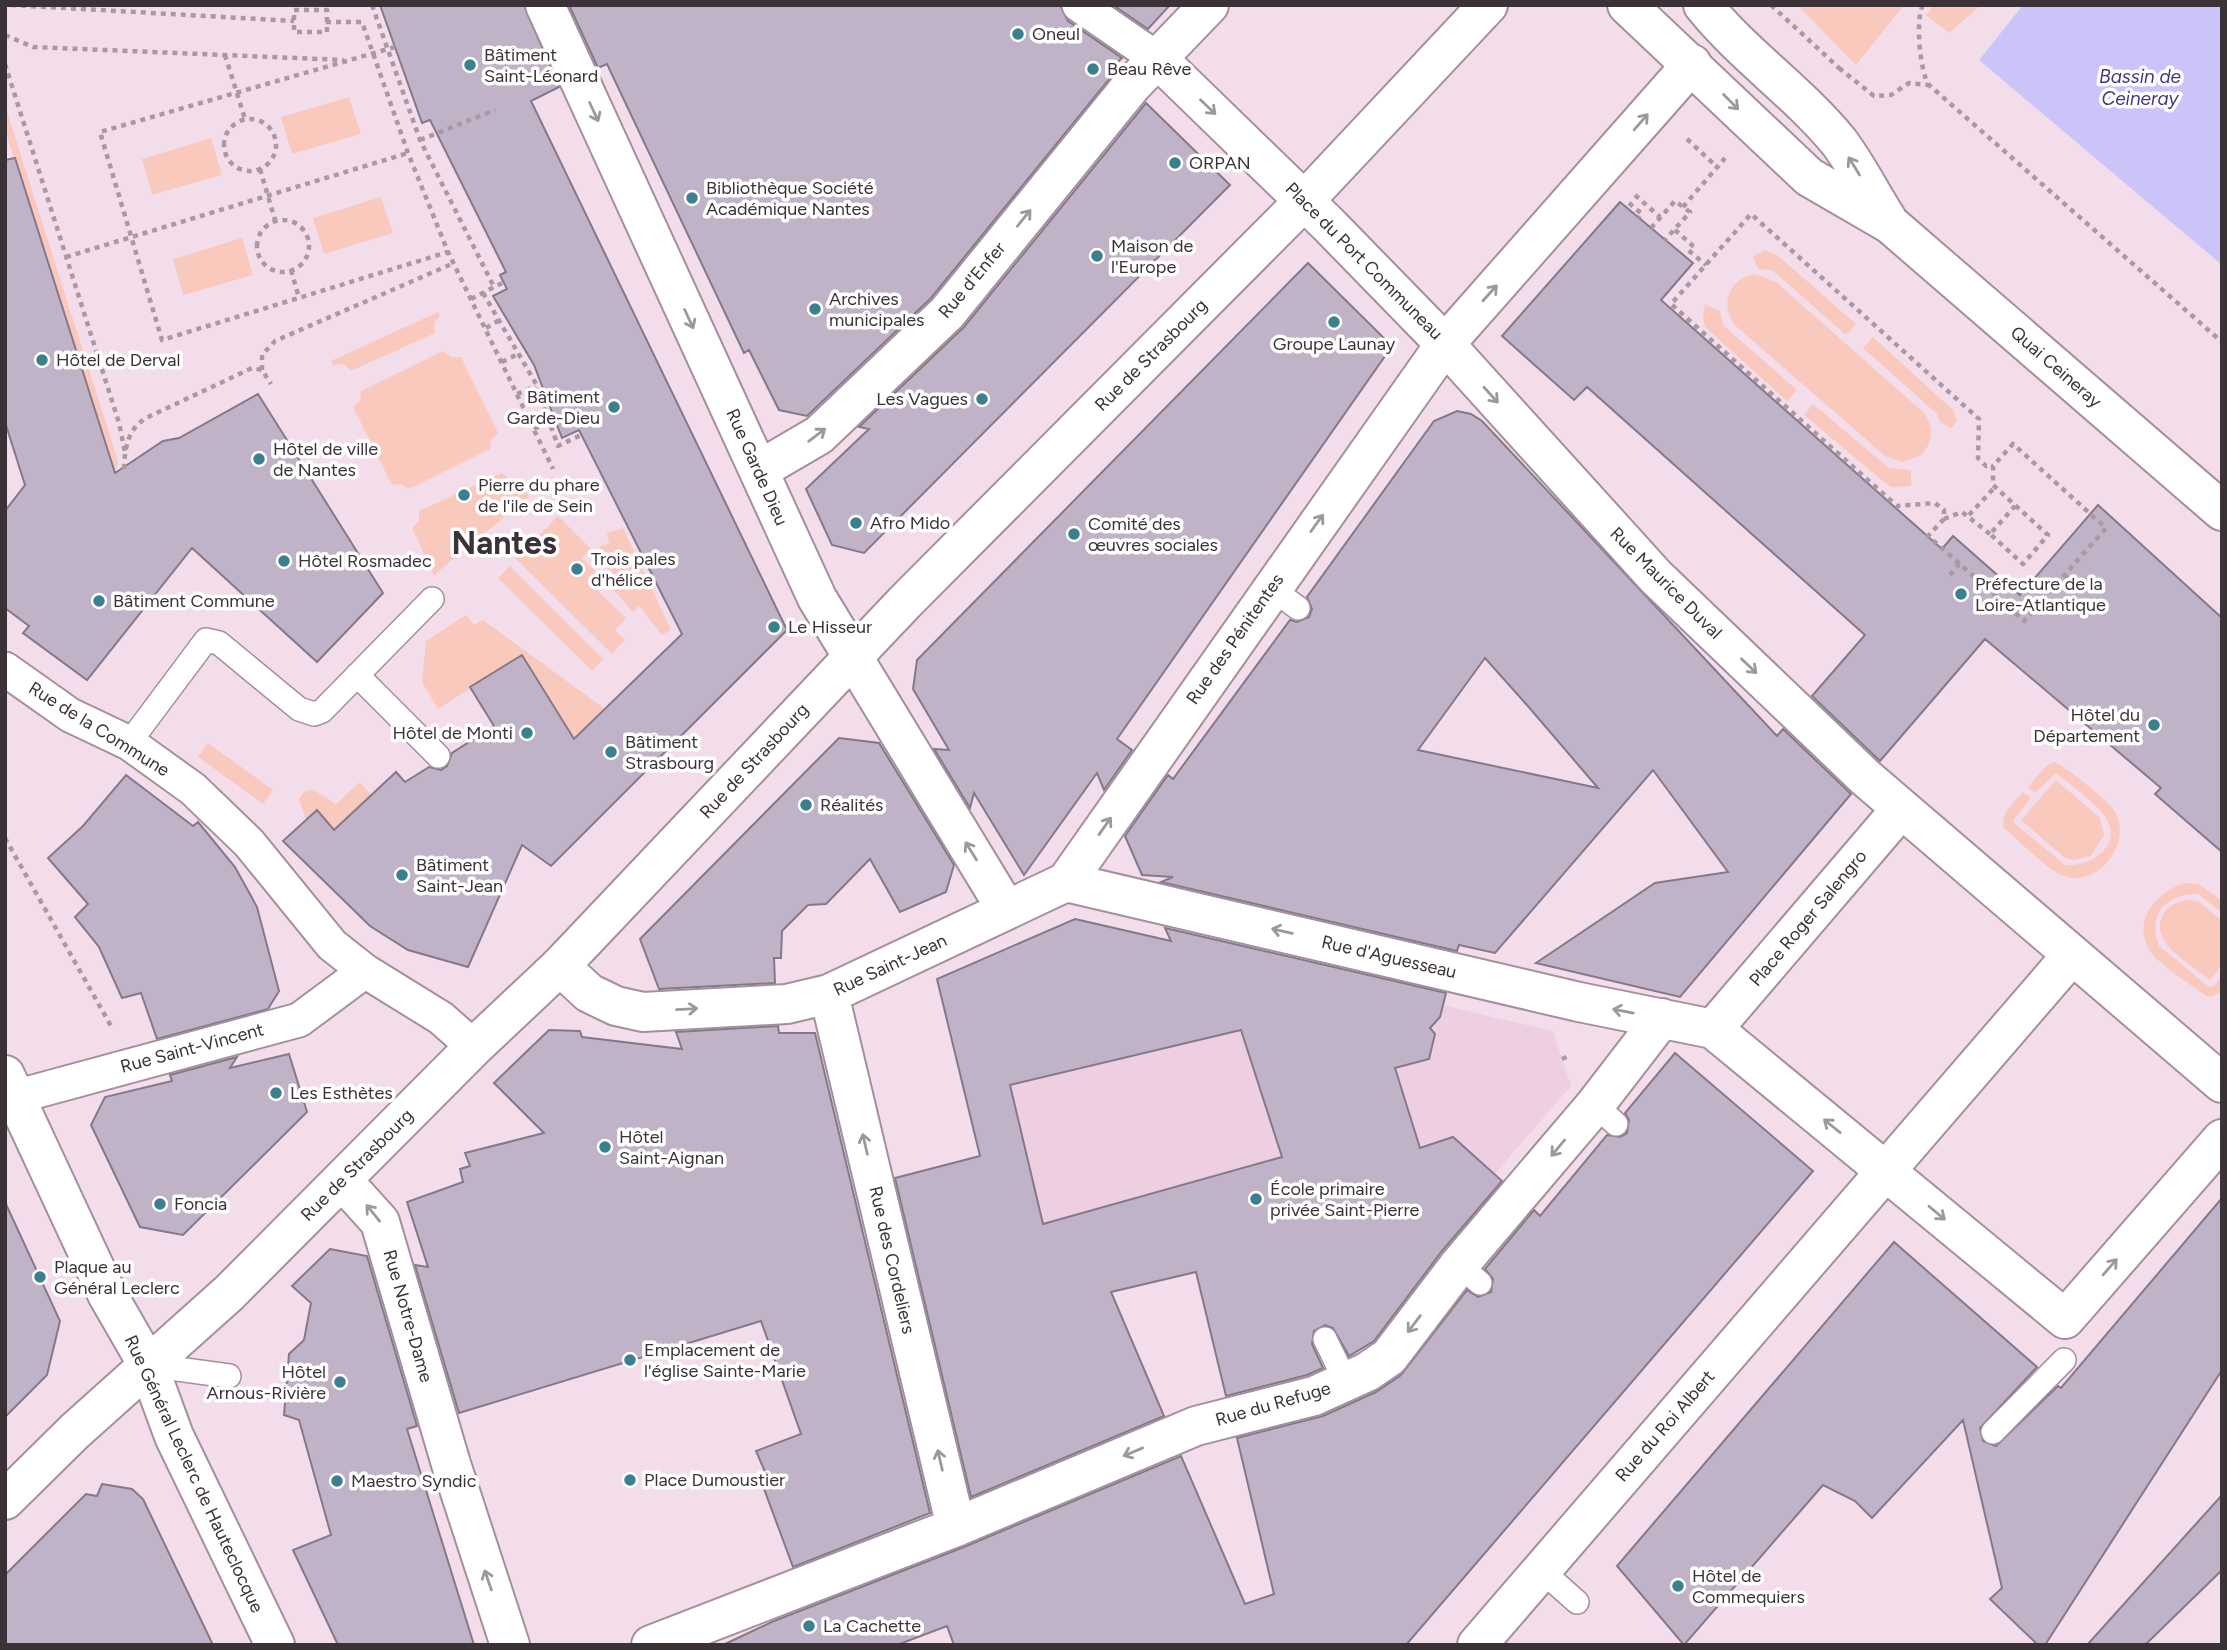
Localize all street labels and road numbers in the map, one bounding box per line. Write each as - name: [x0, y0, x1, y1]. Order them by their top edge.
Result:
- street label: Place du Port Communeau: [1281, 178, 1447, 344]
- street label: Rue d'Enfer: [934, 237, 1010, 323]
- street label: Rue de Strasbourg: [1090, 294, 1212, 416]
- street label: Quai Ceineray: [2006, 322, 2106, 413]
- street label: Rue Garde Dieu: [721, 405, 793, 529]
- street label: Rue Maurice Duval: [1606, 523, 1726, 643]
- street label: Rue des Pénitentes: [1182, 569, 1288, 709]
- street label: Rue de la Commune: [24, 677, 174, 781]
- street label: Rue de Strasbourg: [695, 699, 813, 823]
- street label: Place Roger Salengro: [1744, 845, 1872, 991]
- street label: Rue Saint-Jean: [830, 929, 950, 1001]
- street label: Rue d'Aguesseau: [1319, 931, 1459, 983]
- street label: Rue Saint-Vincent: [118, 1018, 266, 1078]
- street label: Rue de Strasbourg: [296, 1104, 418, 1226]
- street label: Rue des Cordeliers: [864, 1184, 920, 1336]
- street label: Rue Notre-Dame: [379, 1247, 437, 1385]
- street label: Rue Général Leclerc de Hauteclocque: [120, 1332, 268, 1617]
- street label: Rue du Roi Albert: [1611, 1366, 1719, 1486]
- street label: Rue du Refuge: [1213, 1377, 1333, 1431]

